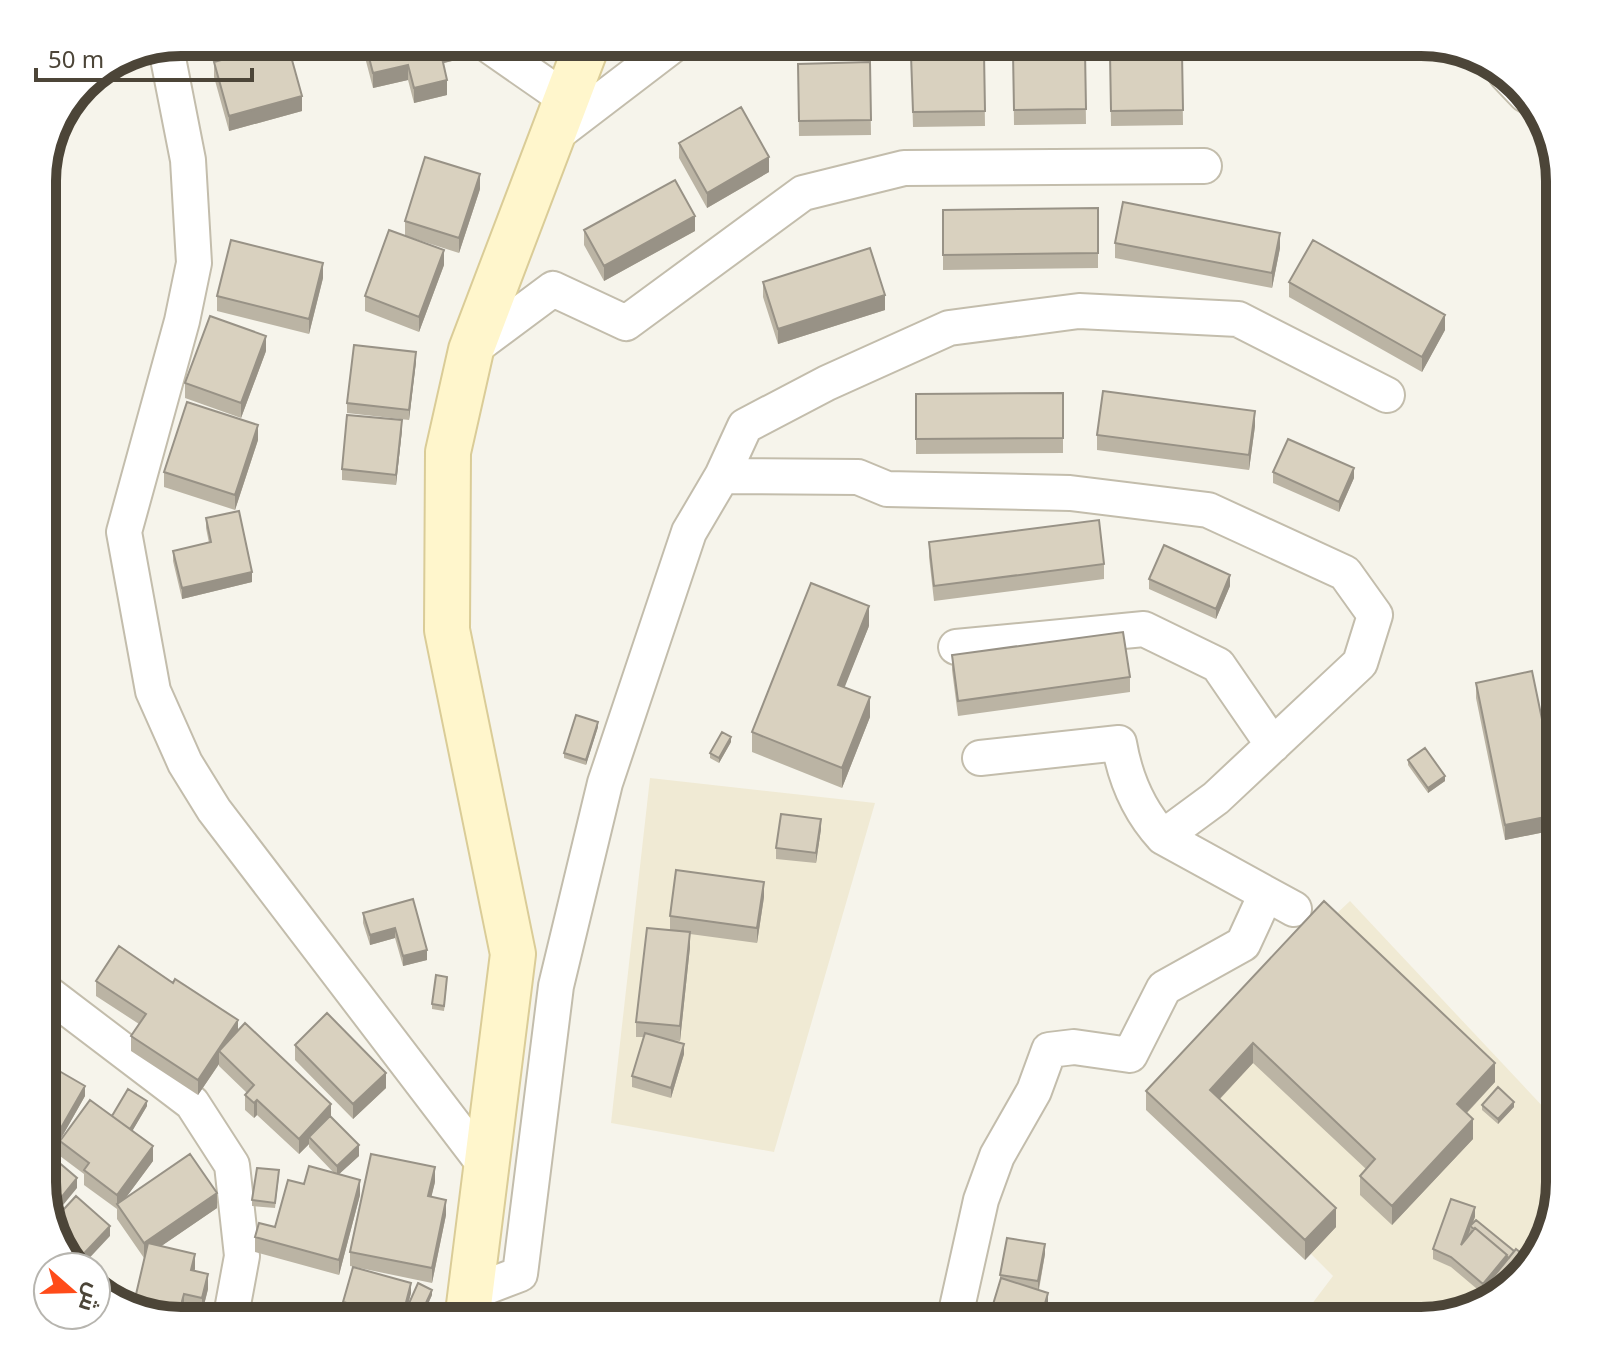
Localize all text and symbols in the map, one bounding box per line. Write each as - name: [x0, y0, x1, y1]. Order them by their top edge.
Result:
- scale bar: [36, 32, 252, 82]
- text: 50 m: [48, 42, 104, 75]
- north arrow: [32, 1251, 112, 1331]
- text: ش: [73, 1280, 111, 1317]

